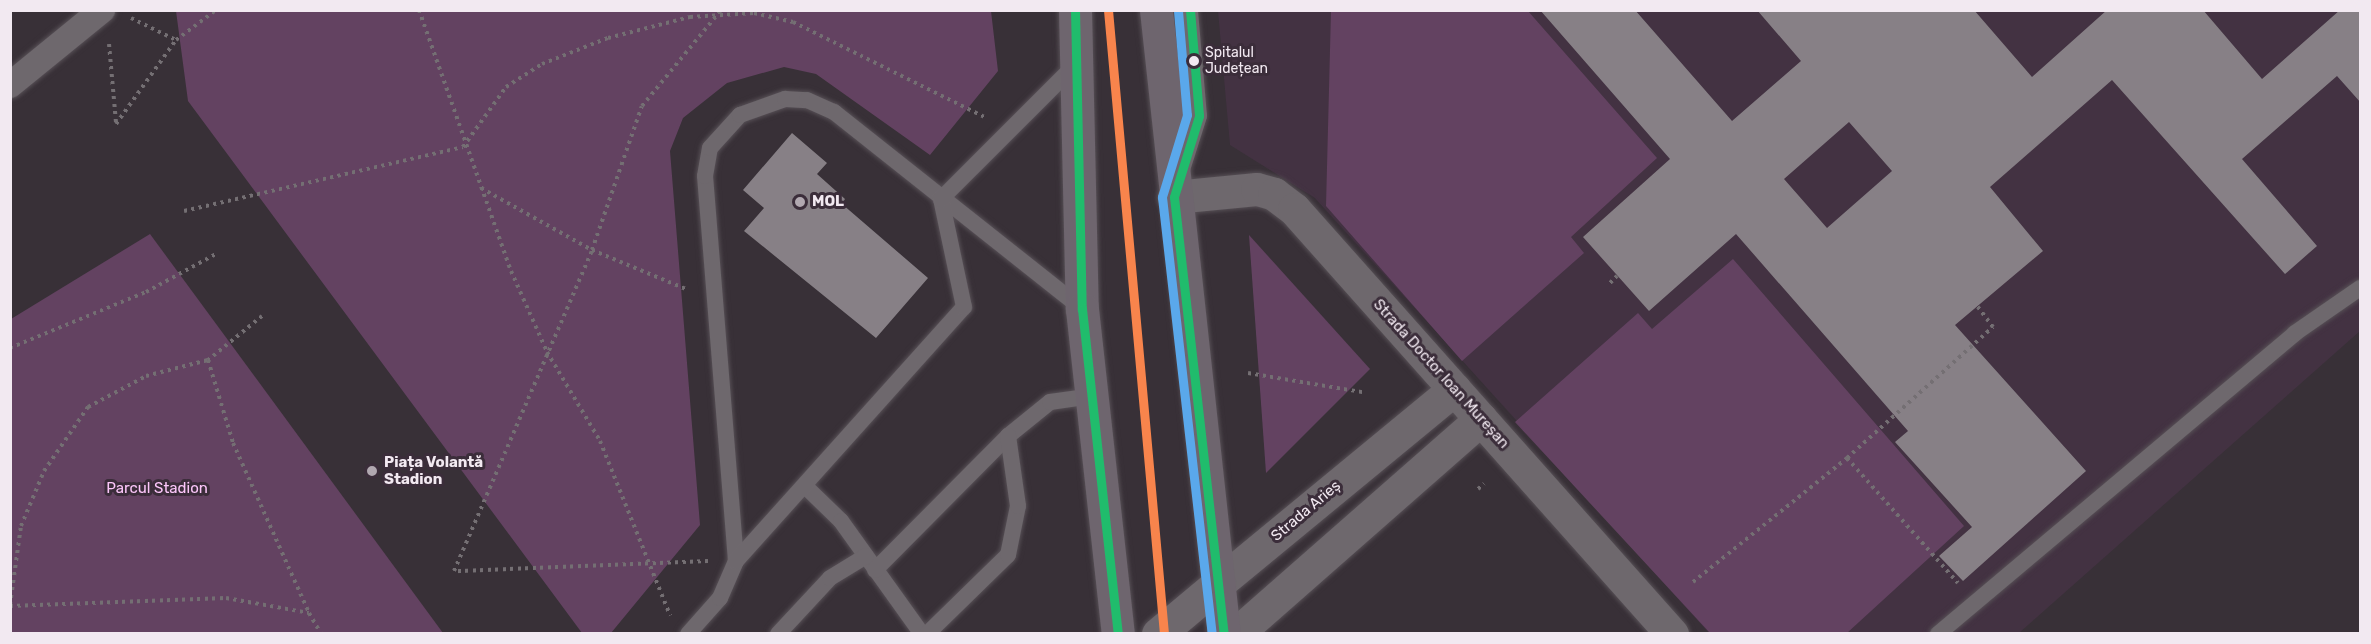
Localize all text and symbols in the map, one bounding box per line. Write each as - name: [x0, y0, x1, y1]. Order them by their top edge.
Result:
- place label: Spitalul Județean: [1205, 45, 1268, 78]
- marker: Spitalul Județean: [1188, 55, 1200, 67]
- place label: MOL: [812, 193, 844, 211]
- marker: MOL: [793, 195, 807, 209]
- street label: Strada Doctor Ioan Mureșan: [1369, 296, 1513, 452]
- place label: Piața Volantă Stadion: [384, 453, 484, 488]
- marker: Piața Volantă Stadion: [365, 464, 379, 478]
- street label: Strada Arieș: [1268, 477, 1344, 545]
- park label: Parcul Stadion: [106, 480, 208, 498]

